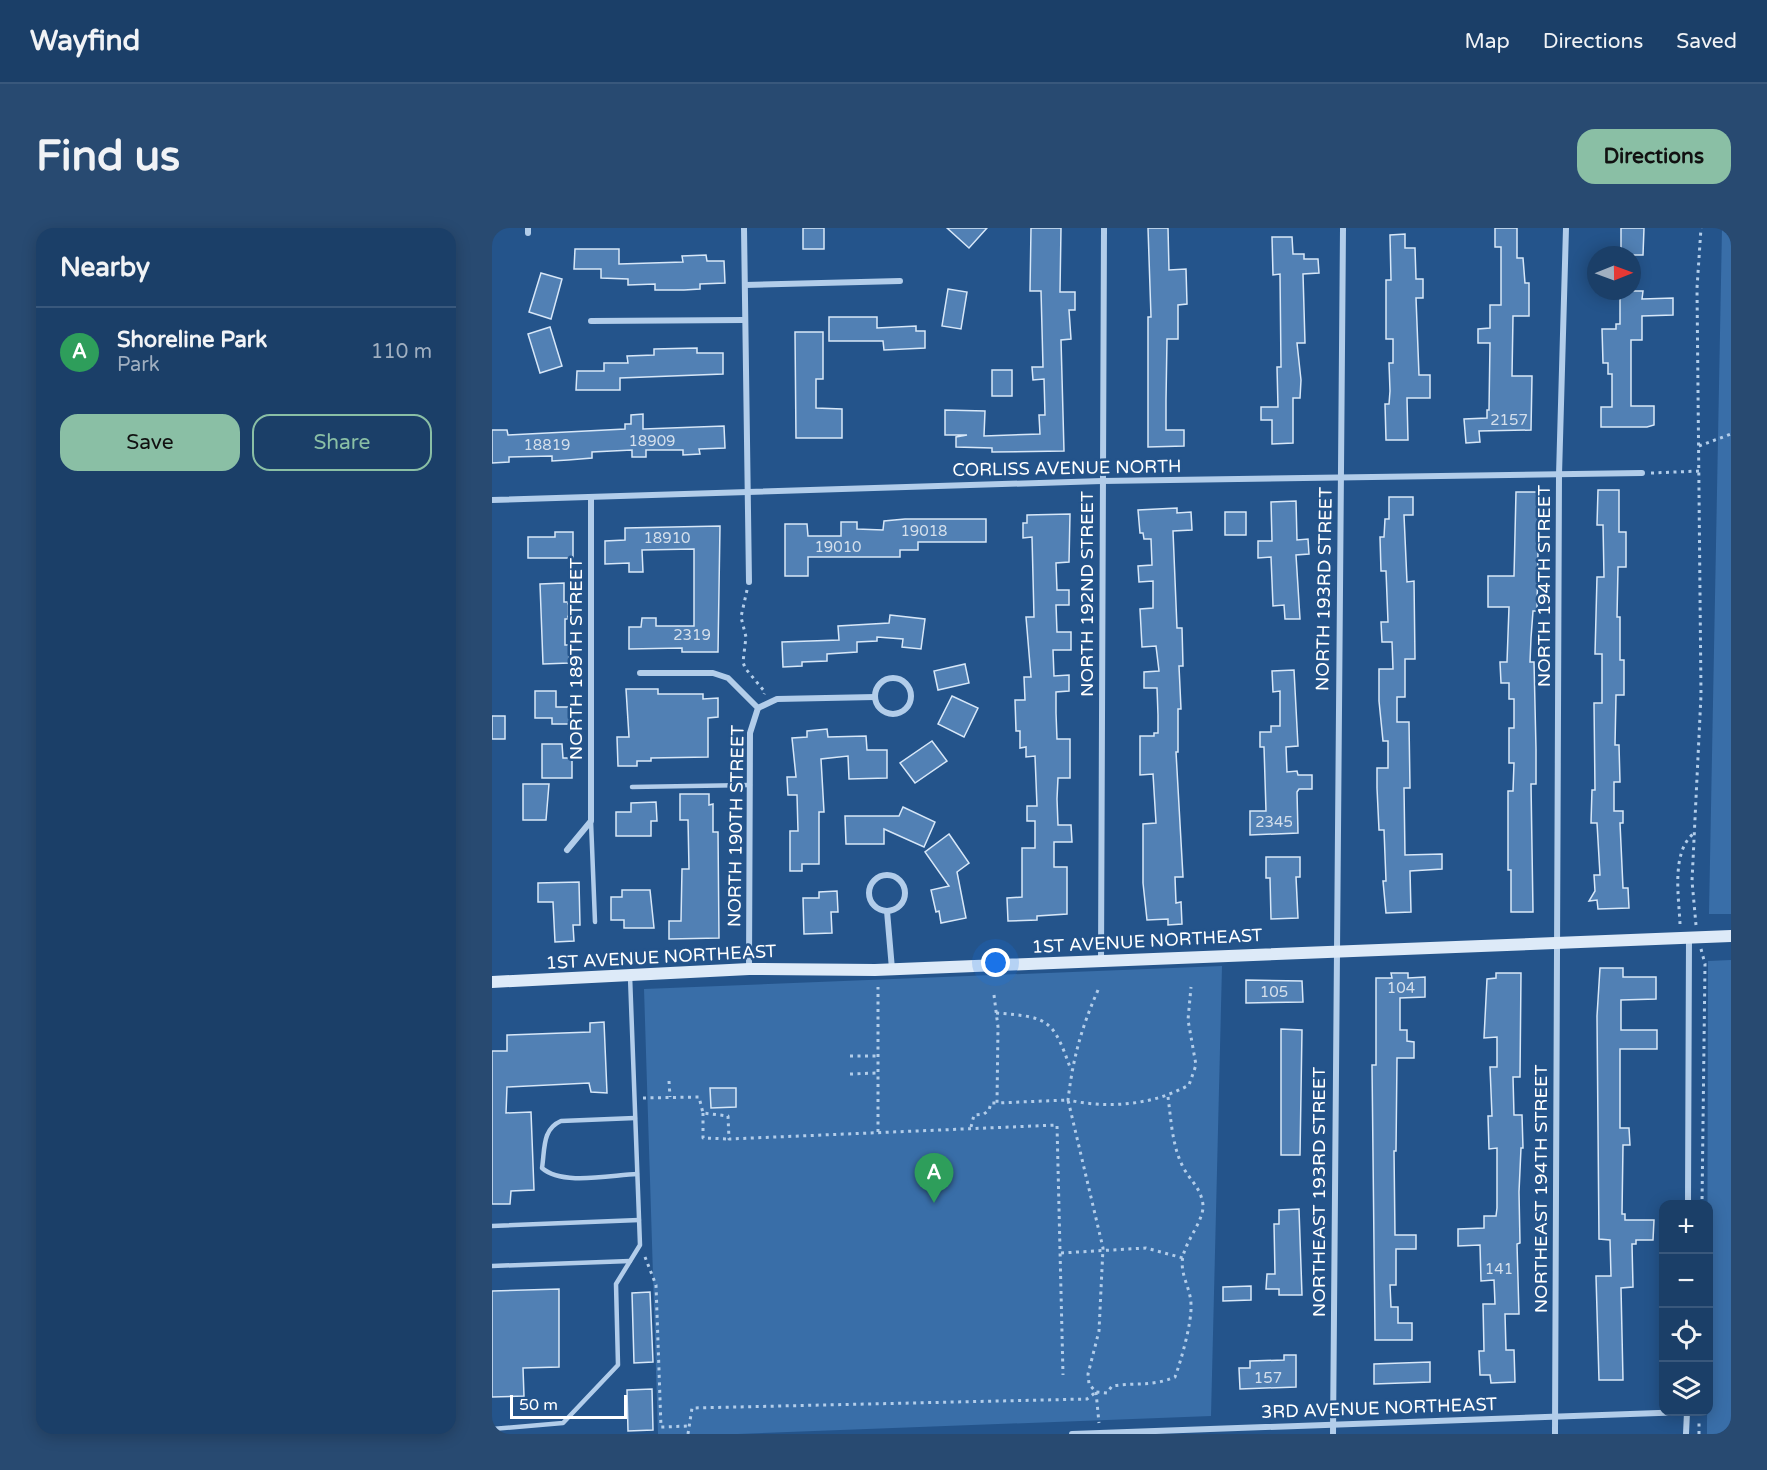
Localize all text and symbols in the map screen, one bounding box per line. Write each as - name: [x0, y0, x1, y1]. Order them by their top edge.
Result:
- text: Wayfind: [30, 24, 140, 58]
- text: Map: [1464, 29, 1510, 54]
- text: Directions: [1543, 29, 1643, 54]
- text: Saved: [1676, 29, 1737, 54]
- button: Directions: [1577, 129, 1731, 184]
- text: Find us: [36, 131, 180, 182]
- north arrow: [1587, 246, 1641, 300]
- text: Nearby: [60, 252, 150, 283]
- text: Shoreline Park: [117, 327, 267, 353]
- text: A: [72, 340, 87, 364]
- text: 110 m: [371, 340, 432, 364]
- text: Park: [117, 353, 160, 377]
- house number: 2157: [1490, 411, 1528, 429]
- button: Save: [60, 414, 240, 471]
- button: Share: [252, 414, 432, 471]
- house number: 18909: [628, 432, 676, 450]
- house number: 18819: [523, 436, 571, 454]
- street label: CORLISS AVENUE NORTH: [952, 455, 1182, 481]
- street label: NORTH 194TH STREET: [1533, 485, 1555, 687]
- street label: NORTH 193RD STREET: [1311, 487, 1337, 691]
- street label: NORTH 192ND STREET: [1076, 491, 1098, 697]
- house number: 19018: [900, 522, 948, 540]
- house number: 18910: [643, 529, 691, 547]
- house number: 19010: [814, 538, 862, 556]
- street label: NORTH 189TH STREET: [565, 558, 587, 760]
- house number: 2319: [673, 626, 711, 644]
- street label: NORTH 190TH STREET: [723, 725, 749, 927]
- house number: 2345: [1255, 813, 1293, 831]
- street label: 1ST AVENUE NORTHEAST: [1031, 924, 1263, 958]
- street label: 1ST AVENUE NORTHEAST: [545, 940, 777, 974]
- your location: [981, 948, 1010, 977]
- house number: 104: [1387, 979, 1415, 997]
- house number: 105: [1260, 983, 1288, 1001]
- street label: NORTHEAST 194TH STREET: [1530, 1065, 1552, 1313]
- street label: NORTHEAST 193RD STREET: [1308, 1067, 1330, 1317]
- pin: A: [914, 1154, 954, 1203]
- map controls: [1659, 1200, 1713, 1416]
- button: +: [1659, 1200, 1713, 1254]
- button: −: [1659, 1254, 1713, 1308]
- house number: 141: [1485, 1260, 1513, 1278]
- button: locate: [1659, 1308, 1713, 1362]
- button: layers: [1659, 1362, 1713, 1416]
- house number: 157: [1254, 1369, 1282, 1387]
- scale bar: [510, 1392, 627, 1420]
- street label: 3RD AVENUE NORTHEAST: [1261, 1393, 1497, 1423]
- text: 50 m: [519, 1395, 558, 1415]

